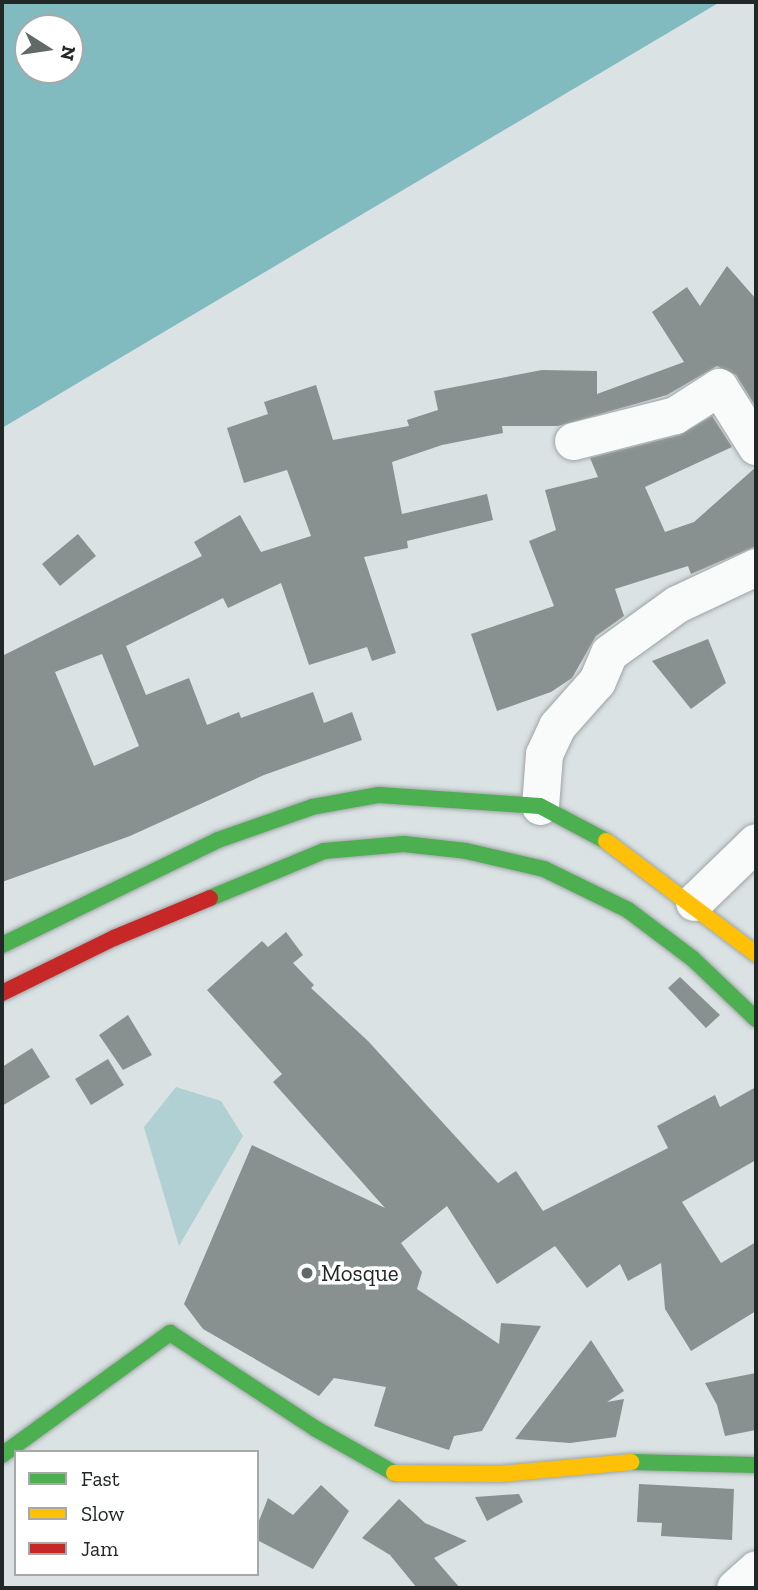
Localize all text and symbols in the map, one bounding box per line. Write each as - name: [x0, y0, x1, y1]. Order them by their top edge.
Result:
- north arrow: [14, 14, 84, 84]
- text: N: [55, 44, 81, 63]
- place label: Mosque: [321, 1259, 399, 1287]
- marker: Mosque: [299, 1265, 315, 1281]
- legend: [14, 1450, 259, 1576]
- text: Fast: [81, 1466, 120, 1491]
- text: Slow: [81, 1501, 124, 1526]
- text: Jam: [81, 1536, 118, 1561]

